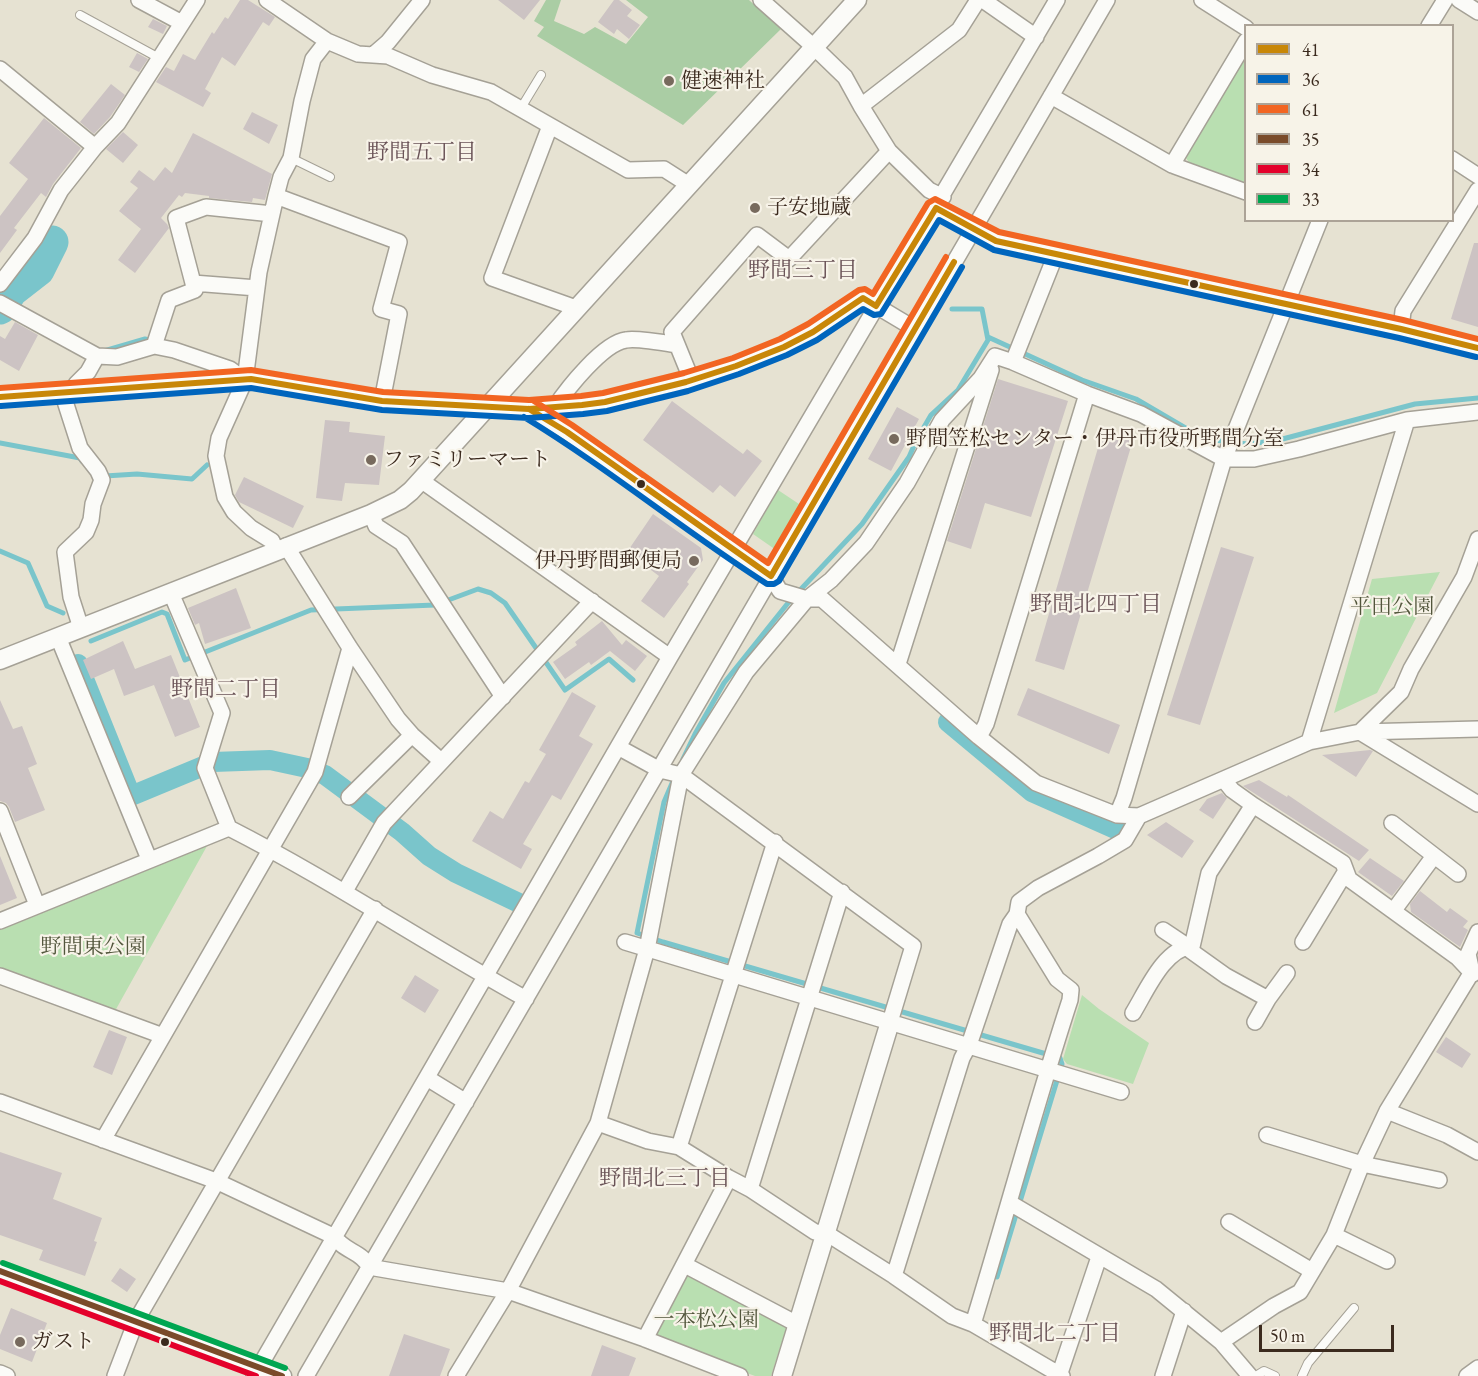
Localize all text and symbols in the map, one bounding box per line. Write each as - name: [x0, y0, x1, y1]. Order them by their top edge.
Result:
- legend: [1244, 24, 1454, 222]
- text: 41: [1302, 38, 1319, 61]
- place label: 健速神社: [681, 68, 765, 94]
- text: 36: [1302, 68, 1319, 91]
- marker: 健速神社: [662, 74, 676, 88]
- text: 61: [1302, 98, 1319, 121]
- text: 35: [1302, 128, 1319, 151]
- district label: 野間五丁目: [367, 140, 477, 166]
- text: 34: [1302, 158, 1319, 181]
- text: 33: [1302, 188, 1319, 211]
- place label: 子安地蔵: [767, 195, 851, 221]
- marker: 子安地蔵: [748, 201, 762, 215]
- district label: 野間三丁目: [748, 258, 858, 284]
- unlabelled marker: [1188, 278, 1200, 290]
- place label: 野間笠松センター・伊丹市役所野間分室: [906, 426, 1284, 452]
- marker: 野間笠松センター・伊丹市役所野間分室: [887, 432, 901, 446]
- place label: ファミリーマート: [383, 447, 551, 473]
- marker: ファミリーマート: [364, 453, 378, 467]
- unlabelled marker: [635, 478, 647, 490]
- place label: 伊丹野間郵便局: [535, 548, 682, 574]
- marker: 伊丹野間郵便局: [687, 554, 701, 568]
- district label: 野間北四丁目: [1030, 592, 1162, 618]
- park label: 平田公園: [1350, 594, 1434, 620]
- district label: 野間二丁目: [171, 677, 281, 703]
- park label: 野間東公園: [41, 934, 145, 960]
- district label: 野間北三丁目: [599, 1166, 731, 1192]
- park label: 一本松公園: [654, 1307, 758, 1333]
- scale bar: [1262, 1313, 1397, 1351]
- district label: 野間北二丁目: [989, 1321, 1121, 1347]
- text: 50 m: [1270, 1324, 1305, 1347]
- place label: ガスト: [32, 1329, 95, 1355]
- marker: ガスト: [13, 1335, 27, 1349]
- unlabelled marker: [159, 1336, 171, 1348]

